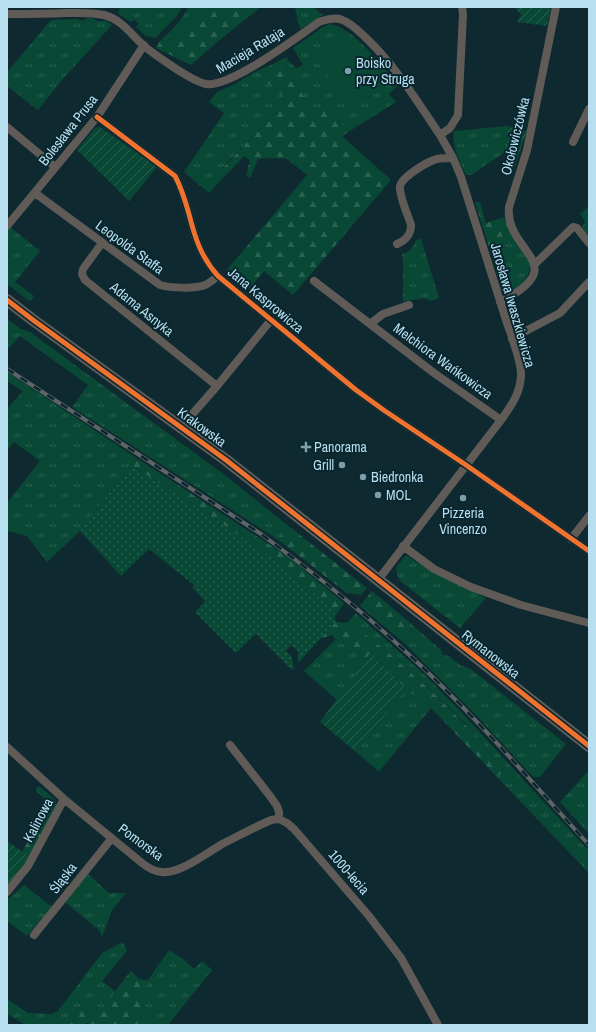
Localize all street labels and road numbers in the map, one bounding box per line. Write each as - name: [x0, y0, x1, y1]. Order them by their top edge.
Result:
- street label: Macieja Rataja: [213, 22, 288, 77]
- street label: Bolesława Prusa: [35, 90, 102, 169]
- street label: Okołowiczówka: [497, 95, 534, 177]
- street label: Leopolda Staffa: [92, 216, 168, 278]
- street label: Jarosława Iwaszkiewicza: [487, 241, 540, 370]
- street label: Jana Kasprowicza: [224, 263, 308, 337]
- street label: Adama Asnyka: [106, 277, 178, 340]
- street label: Melchiora Wańkowicza: [390, 319, 497, 403]
- street label: Krakowska: [174, 403, 230, 451]
- street label: Rymanowska: [458, 626, 524, 683]
- street label: Kalinowa: [19, 794, 57, 845]
- street label: Pomorska: [115, 820, 168, 865]
- street label: 1000-lecia: [325, 846, 374, 899]
- street label: Śląska: [45, 858, 81, 897]

